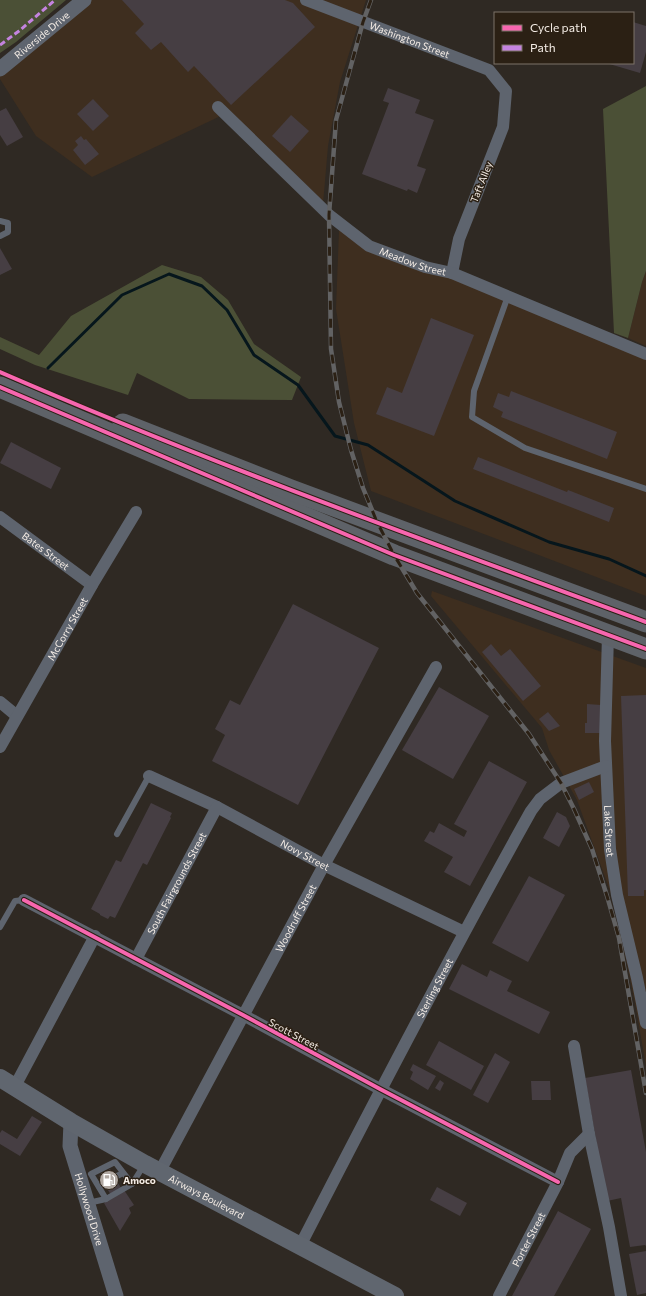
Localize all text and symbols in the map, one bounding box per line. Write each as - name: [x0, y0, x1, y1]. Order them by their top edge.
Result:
- street label: Riverside Drive: [12, 9, 72, 61]
- legend: [494, 12, 634, 64]
- street label: Washington Street: [368, 19, 451, 60]
- text: Cycle path: [530, 20, 587, 34]
- text: Path: [530, 40, 556, 54]
- street label: Taft Alley: [467, 160, 495, 204]
- street label: Meadow Street: [378, 244, 447, 278]
- street label: Bates Street: [20, 529, 72, 572]
- street label: McCorry Street: [44, 595, 90, 662]
- street label: Lake Street: [602, 805, 617, 857]
- street label: South Fairgrounds Street: [144, 830, 208, 936]
- street label: Novy Street: [279, 837, 332, 873]
- street label: Woodruff Street: [273, 882, 319, 954]
- street label: Sterling Street: [414, 956, 455, 1020]
- street label: Scott Street: [267, 1016, 321, 1052]
- fuel station icon: Amoco: [98, 1169, 120, 1191]
- street label: Hollywood Drive: [73, 1171, 106, 1247]
- street label: Airways Boulevard: [167, 1172, 246, 1221]
- place label: Amoco: [123, 1174, 156, 1186]
- street label: Porter Street: [509, 1210, 547, 1268]

